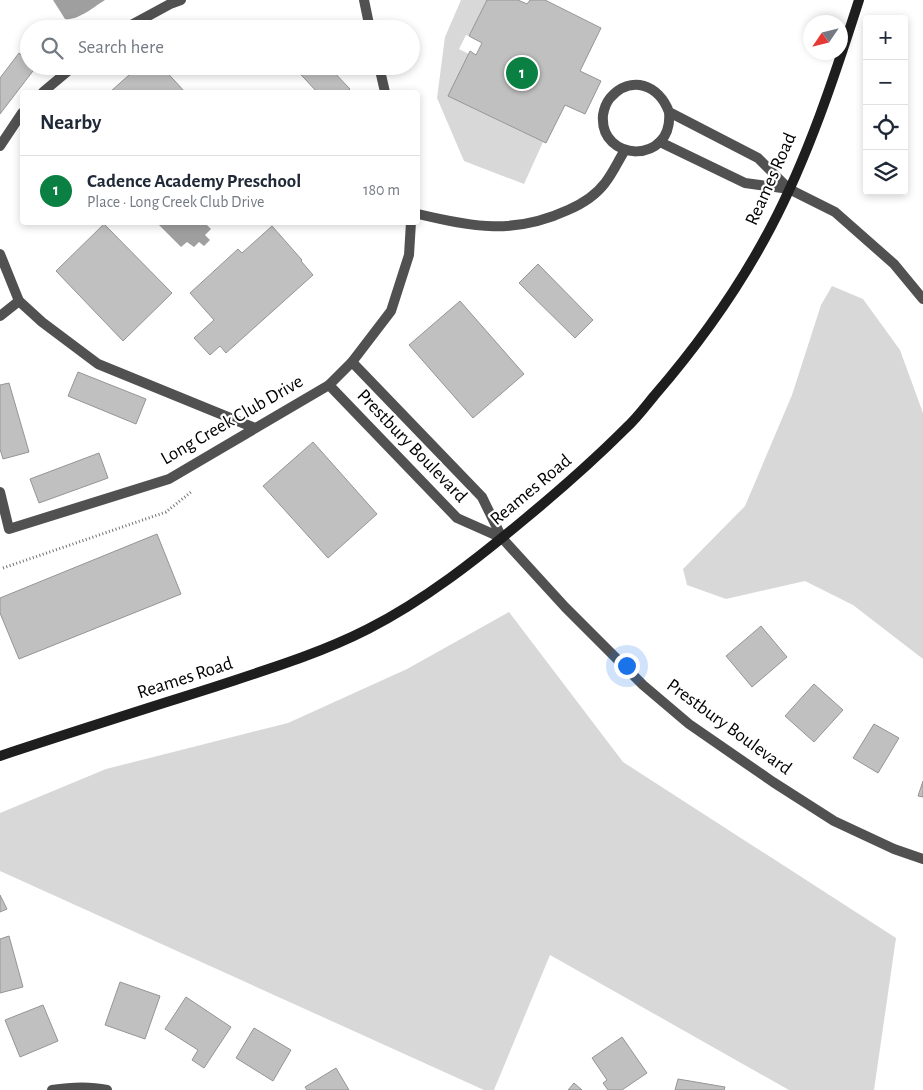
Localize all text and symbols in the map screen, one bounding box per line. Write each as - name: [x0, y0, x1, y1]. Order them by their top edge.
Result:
- north arrow: [803, 15, 848, 60]
- map controls: [863, 15, 908, 195]
- button: +: [863, 15, 908, 60]
- search box: [20, 20, 420, 75]
- icon: search: [38, 34, 66, 62]
- text: Search here: [78, 38, 164, 57]
- pin: 1: [506, 54, 538, 92]
- button: −: [863, 60, 908, 105]
- button: locate: [863, 105, 908, 150]
- text: Nearby: [40, 112, 101, 133]
- street label: Reames Road: [742, 130, 800, 228]
- button: layers: [863, 150, 908, 195]
- text: Cadence Academy Preschool: [87, 172, 301, 191]
- text: 1: [53, 182, 59, 198]
- text: 180 m: [363, 182, 400, 198]
- text: Place · Long Creek Club Drive: [87, 194, 264, 210]
- street label: Long Creek Club Drive: [158, 372, 306, 468]
- street label: Prestbury Boulevard: [353, 386, 471, 506]
- street label: Reames Road: [487, 451, 575, 529]
- your location: [614, 653, 640, 679]
- street label: Reames Road: [135, 654, 235, 702]
- street label: Prestbury Boulevard: [663, 675, 795, 779]

